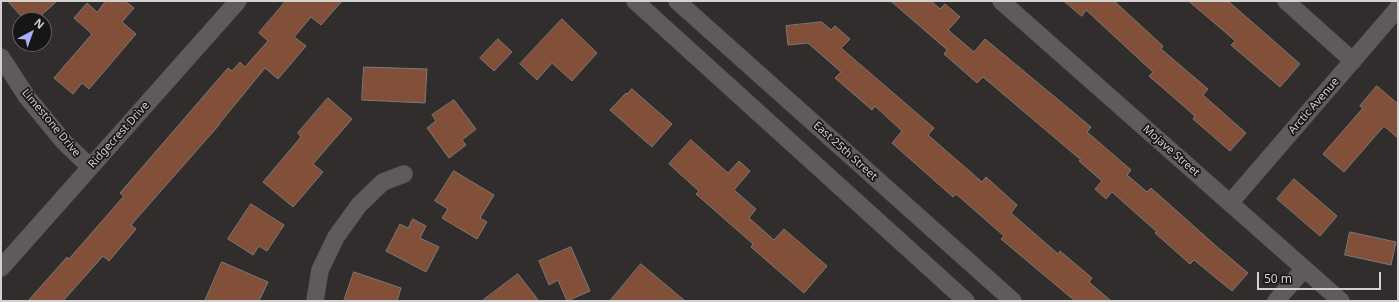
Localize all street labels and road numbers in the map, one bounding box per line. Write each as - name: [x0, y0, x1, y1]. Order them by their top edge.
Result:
- street label: Arctic Avenue: [1286, 75, 1342, 137]
- street label: Limestone Drive: [19, 87, 83, 159]
- street label: Ridgecrest Drive: [86, 99, 152, 171]
- street label: East 25th Street: [810, 119, 880, 183]
- street label: Mojave Street: [1140, 123, 1202, 179]

